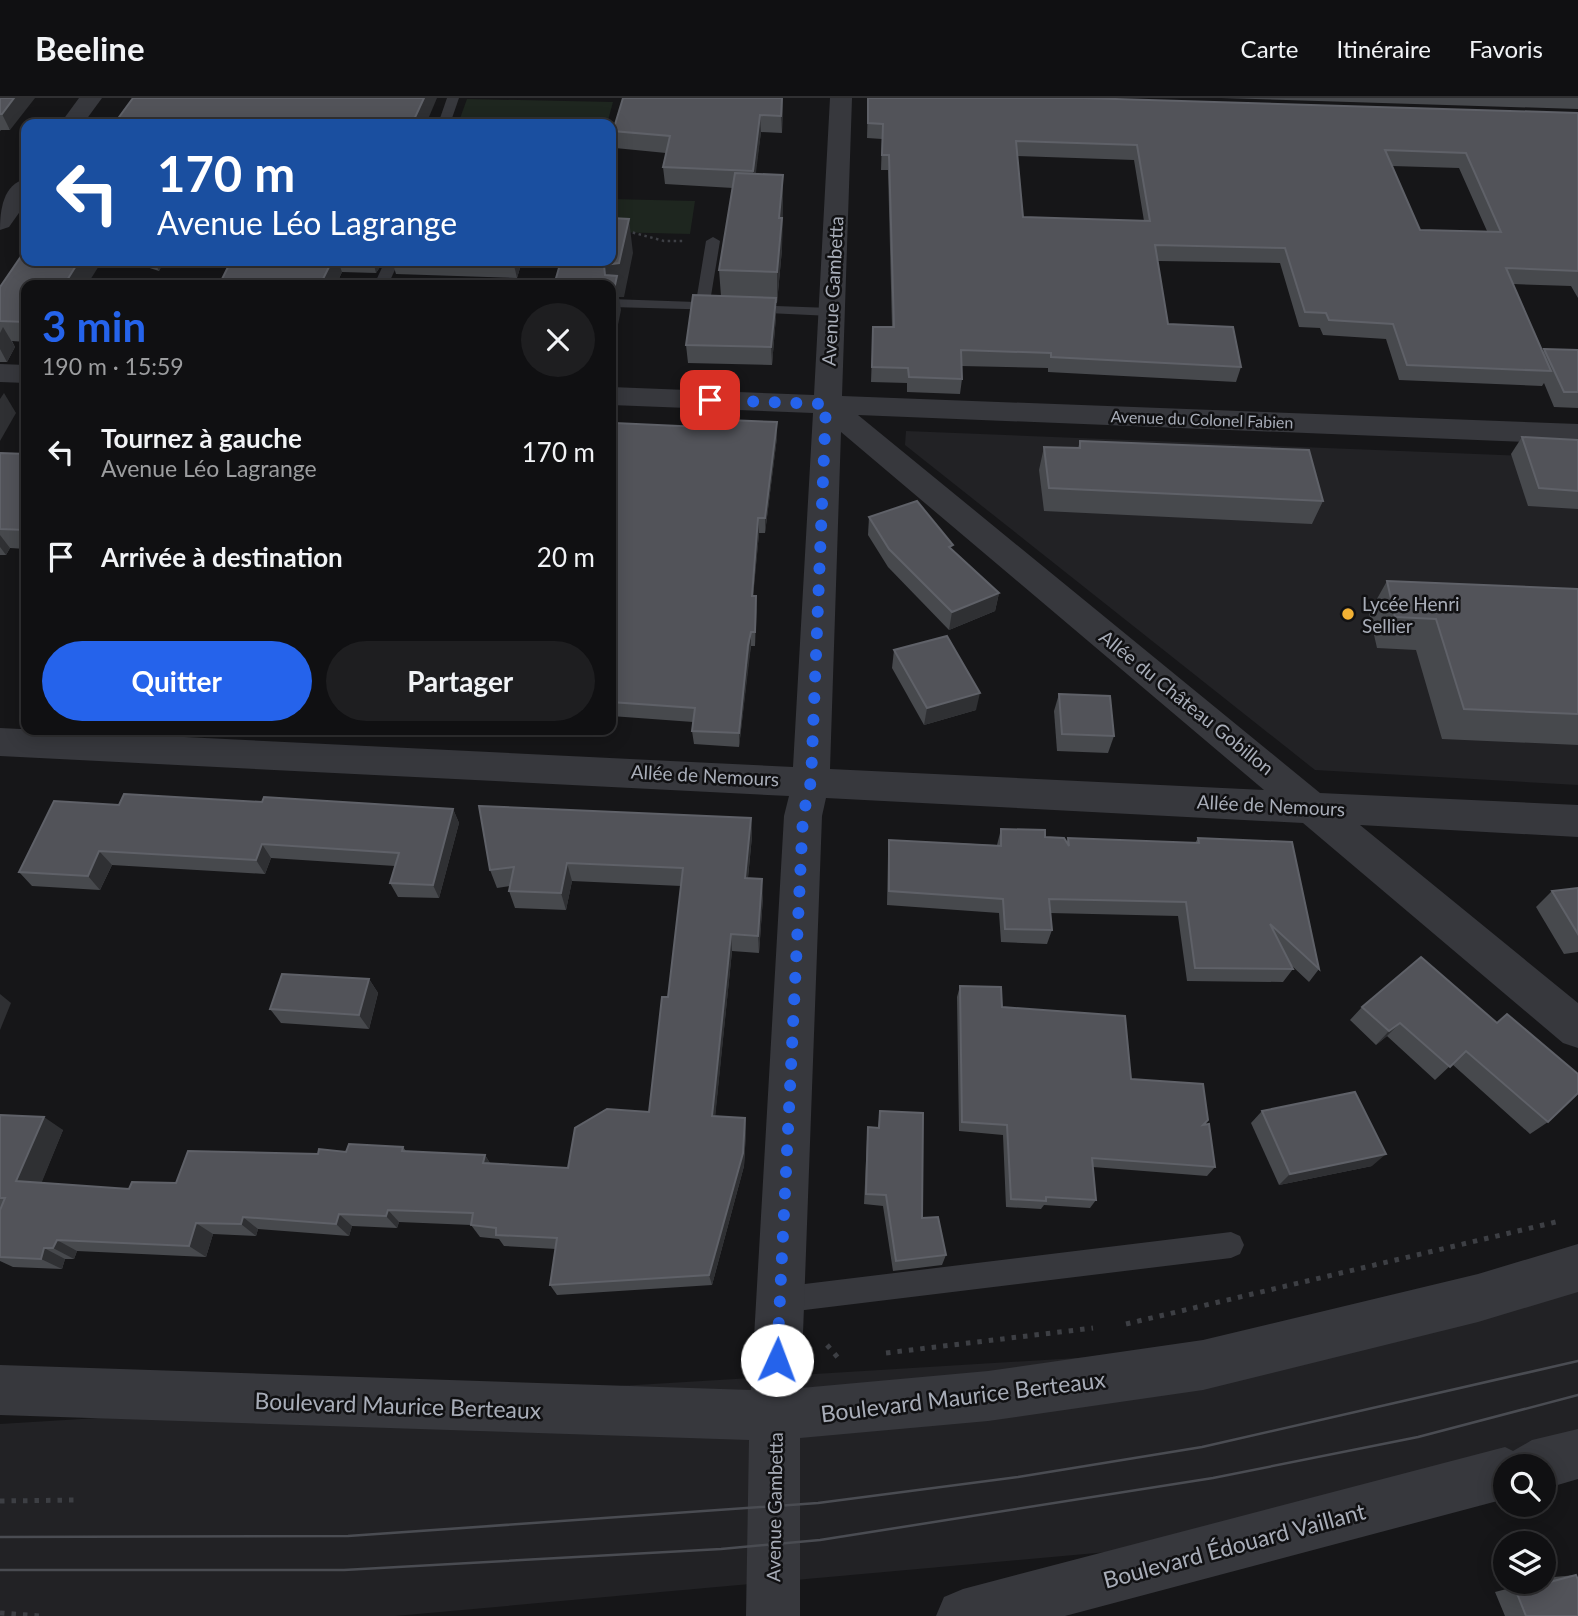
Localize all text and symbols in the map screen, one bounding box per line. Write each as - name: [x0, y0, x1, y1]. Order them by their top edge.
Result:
- text: Beeline: [35, 28, 145, 68]
- text: Carte: [1241, 34, 1299, 63]
- text: Itinéraire: [1337, 34, 1431, 63]
- text: Favoris: [1469, 34, 1543, 63]
- text: 170 m: [157, 144, 295, 202]
- icon: left: [42, 147, 133, 238]
- text: Avenue Léo Lagrange: [157, 203, 457, 242]
- street label: Avenue Gambetta: [817, 216, 847, 366]
- text: 3 min: [42, 301, 146, 351]
- button: close: [521, 303, 595, 377]
- text: 190 m · 15:59: [42, 352, 184, 380]
- pin: [680, 370, 740, 430]
- icon: arrive: [691, 381, 729, 419]
- street label: Avenue du Colonel Fabien: [1110, 406, 1294, 432]
- text: Tournez à gauche: [101, 422, 302, 454]
- icon: left: [42, 433, 80, 471]
- text: 170 m: [522, 436, 595, 468]
- text: Avenue Léo Lagrange: [101, 454, 317, 482]
- icon: arrive: [42, 538, 80, 576]
- text: Arrivée à destination: [101, 541, 343, 573]
- text: 20 m: [537, 541, 595, 573]
- place label: Lycée Henri Sellier: [1362, 592, 1460, 637]
- marker: Lycée Henri Sellier: [1340, 606, 1356, 622]
- street label: Allée du Château Gobillon: [1095, 625, 1279, 779]
- button: Quitter: [42, 641, 312, 721]
- button: Partager: [326, 641, 595, 721]
- street label: Allée de Nemours: [630, 760, 780, 790]
- street label: Allée de Nemours: [1196, 790, 1346, 820]
- position arrow: [740, 1323, 814, 1397]
- street label: Boulevard Maurice Berteaux: [819, 1365, 1108, 1427]
- street label: Boulevard Maurice Berteaux: [254, 1386, 542, 1424]
- street label: Avenue Gambetta: [761, 1432, 787, 1582]
- map controls: [1493, 1454, 1556, 1594]
- button: search: [1493, 1454, 1556, 1517]
- street label: Boulevard Édouard Vaillant: [1100, 1496, 1369, 1594]
- button: layers: [1493, 1531, 1556, 1594]

